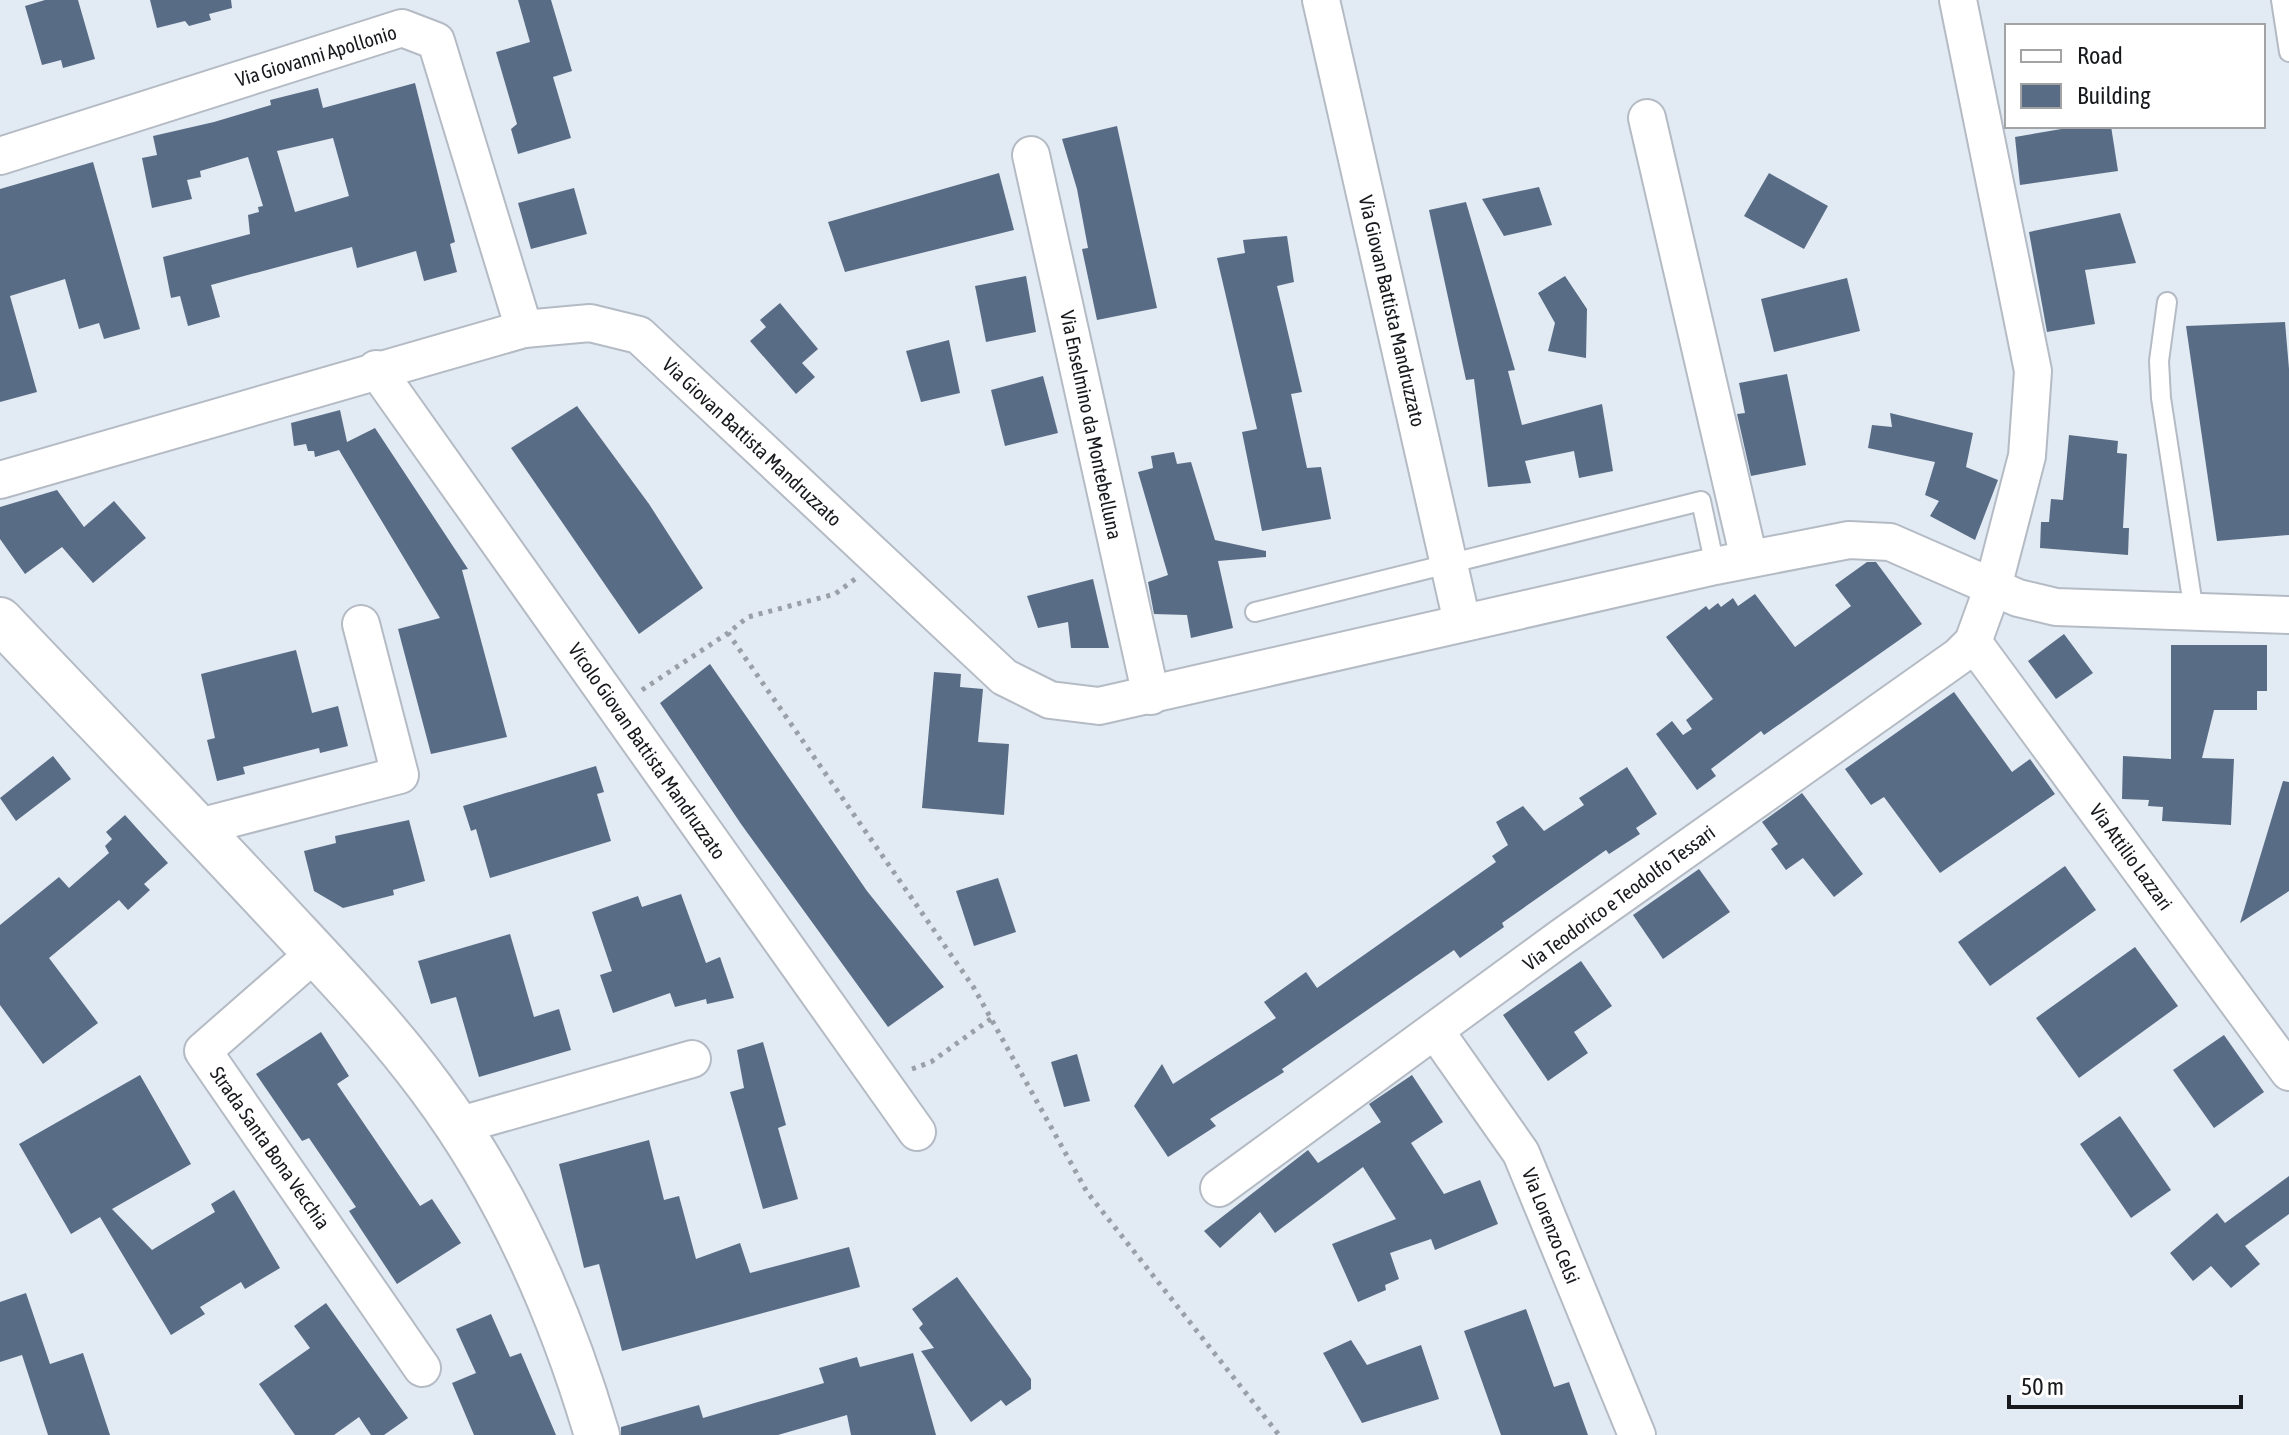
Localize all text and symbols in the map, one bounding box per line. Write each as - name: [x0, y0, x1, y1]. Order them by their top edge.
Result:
- street label: Via Giovanni Apollonio: [233, 20, 399, 91]
- legend: [2005, 24, 2265, 128]
- text: Road: [2077, 42, 2123, 69]
- text: Building: [2077, 82, 2151, 109]
- street label: Via Giovan Battista Mandruzzato: [1355, 193, 1430, 429]
- street label: Via Enselmino da Montebelluna: [1056, 308, 1127, 541]
- street label: Via Giovan Battista Mandruzzato: [658, 353, 847, 531]
- street label: Vicolo Giovan Battista Mandruzzato: [564, 638, 731, 863]
- street label: Via Attilio Lazzari: [2085, 799, 2178, 914]
- street label: Via Teodorico e Teodolfo Tessari: [1518, 820, 1719, 975]
- street label: Strada Santa Bona Vecchia: [206, 1062, 335, 1233]
- street label: Via Lorenzo Celsi: [1518, 1165, 1585, 1287]
- scale bar: [2009, 1359, 2241, 1409]
- text: 50 m: [2021, 1373, 2064, 1400]

